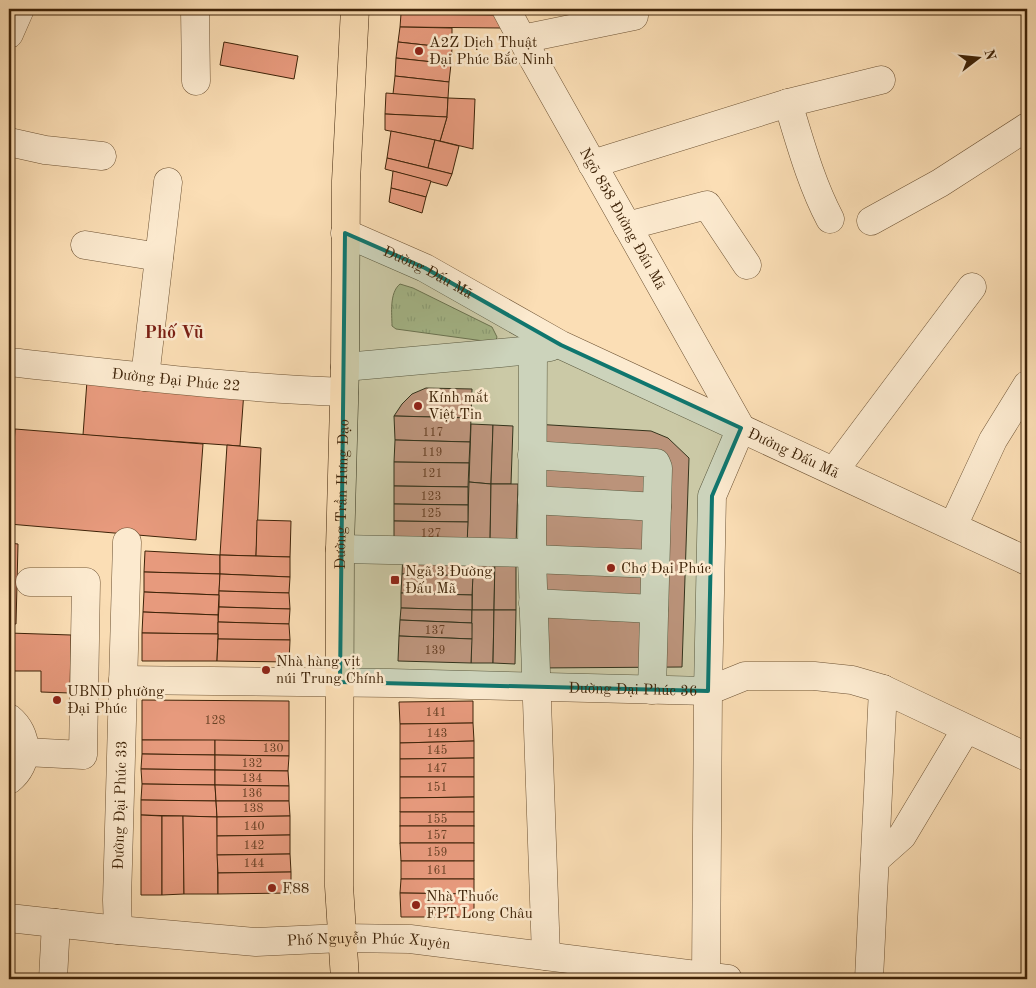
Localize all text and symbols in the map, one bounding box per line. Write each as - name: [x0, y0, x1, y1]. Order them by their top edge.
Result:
- north arrow: [954, 32, 1004, 82]
- place label: A2Z Dịch Thuật Đại Phúc Bắc Ninh: [429, 36, 554, 68]
- marker: A2Z Dịch Thuật Đại Phúc Bắc Ninh: [413, 45, 425, 57]
- text: N: [981, 48, 998, 62]
- street label: Ngõ 858 Đường Đấu Mã: [576, 146, 668, 293]
- street label: Đường Đấu Mã: [381, 245, 475, 303]
- district label: Phố Vũ: [144, 323, 204, 342]
- street label: Đường Đại Phúc 22: [111, 367, 241, 395]
- place label: Kính mắt Việt Tin: [428, 389, 488, 423]
- marker: Kính mắt Việt Tin: [412, 400, 424, 412]
- street label: Đường Trần Hưng Đạo: [333, 419, 353, 570]
- house number: 117: [423, 427, 443, 439]
- street label: Đường Đấu Mã: [745, 427, 841, 482]
- house number: 119: [422, 447, 442, 459]
- house number: 121: [422, 468, 442, 480]
- house number: 123: [421, 491, 441, 503]
- house number: 125: [421, 507, 441, 520]
- house number: 127: [421, 528, 441, 540]
- marker: Chợ Đại Phúc: [605, 562, 617, 574]
- place label: Chợ Đại Phúc: [621, 562, 711, 577]
- place label: Ngã 3 Đường Đấu Mã: [405, 565, 492, 597]
- marker: Ngã 3 Đường Đấu Mã: [389, 574, 401, 586]
- house number: 137: [425, 625, 445, 637]
- house number: 139: [425, 645, 445, 657]
- place label: Nhà hàng vịt núi Trung Chính: [276, 655, 384, 687]
- marker: Nhà hàng vịt núi Trung Chính: [260, 664, 272, 676]
- street label: Đường Đại Phúc 36: [568, 681, 698, 700]
- place label: UBND phường Đại Phúc: [67, 685, 164, 717]
- marker: UBND phường Đại Phúc: [51, 694, 63, 706]
- house number: 141: [426, 707, 446, 719]
- house number: 128: [205, 715, 225, 727]
- house number: 143: [427, 728, 447, 740]
- street label: Đường Đại Phúc 33: [112, 740, 130, 870]
- house number: 130: [263, 743, 283, 755]
- house number: 145: [427, 744, 447, 757]
- house number: 132: [242, 758, 262, 770]
- house number: 147: [427, 763, 447, 775]
- house number: 134: [242, 773, 262, 785]
- house number: 151: [427, 781, 447, 794]
- house number: 136: [242, 788, 262, 800]
- house number: 138: [243, 803, 263, 815]
- house number: 155: [427, 813, 447, 826]
- house number: 140: [244, 821, 264, 833]
- house number: 157: [427, 829, 447, 842]
- house number: 142: [244, 840, 264, 852]
- house number: 159: [427, 846, 447, 859]
- house number: 144: [244, 858, 264, 870]
- house number: 161: [427, 865, 447, 877]
- marker: F88: [266, 882, 278, 894]
- place label: F88: [282, 882, 310, 897]
- place label: Nhà Thuốc FPT Long Châu: [426, 889, 533, 922]
- marker: Nhà Thuốc FPT Long Châu: [410, 899, 422, 911]
- street label: Phố Nguyễn Phúc Xuyên: [287, 931, 451, 953]

